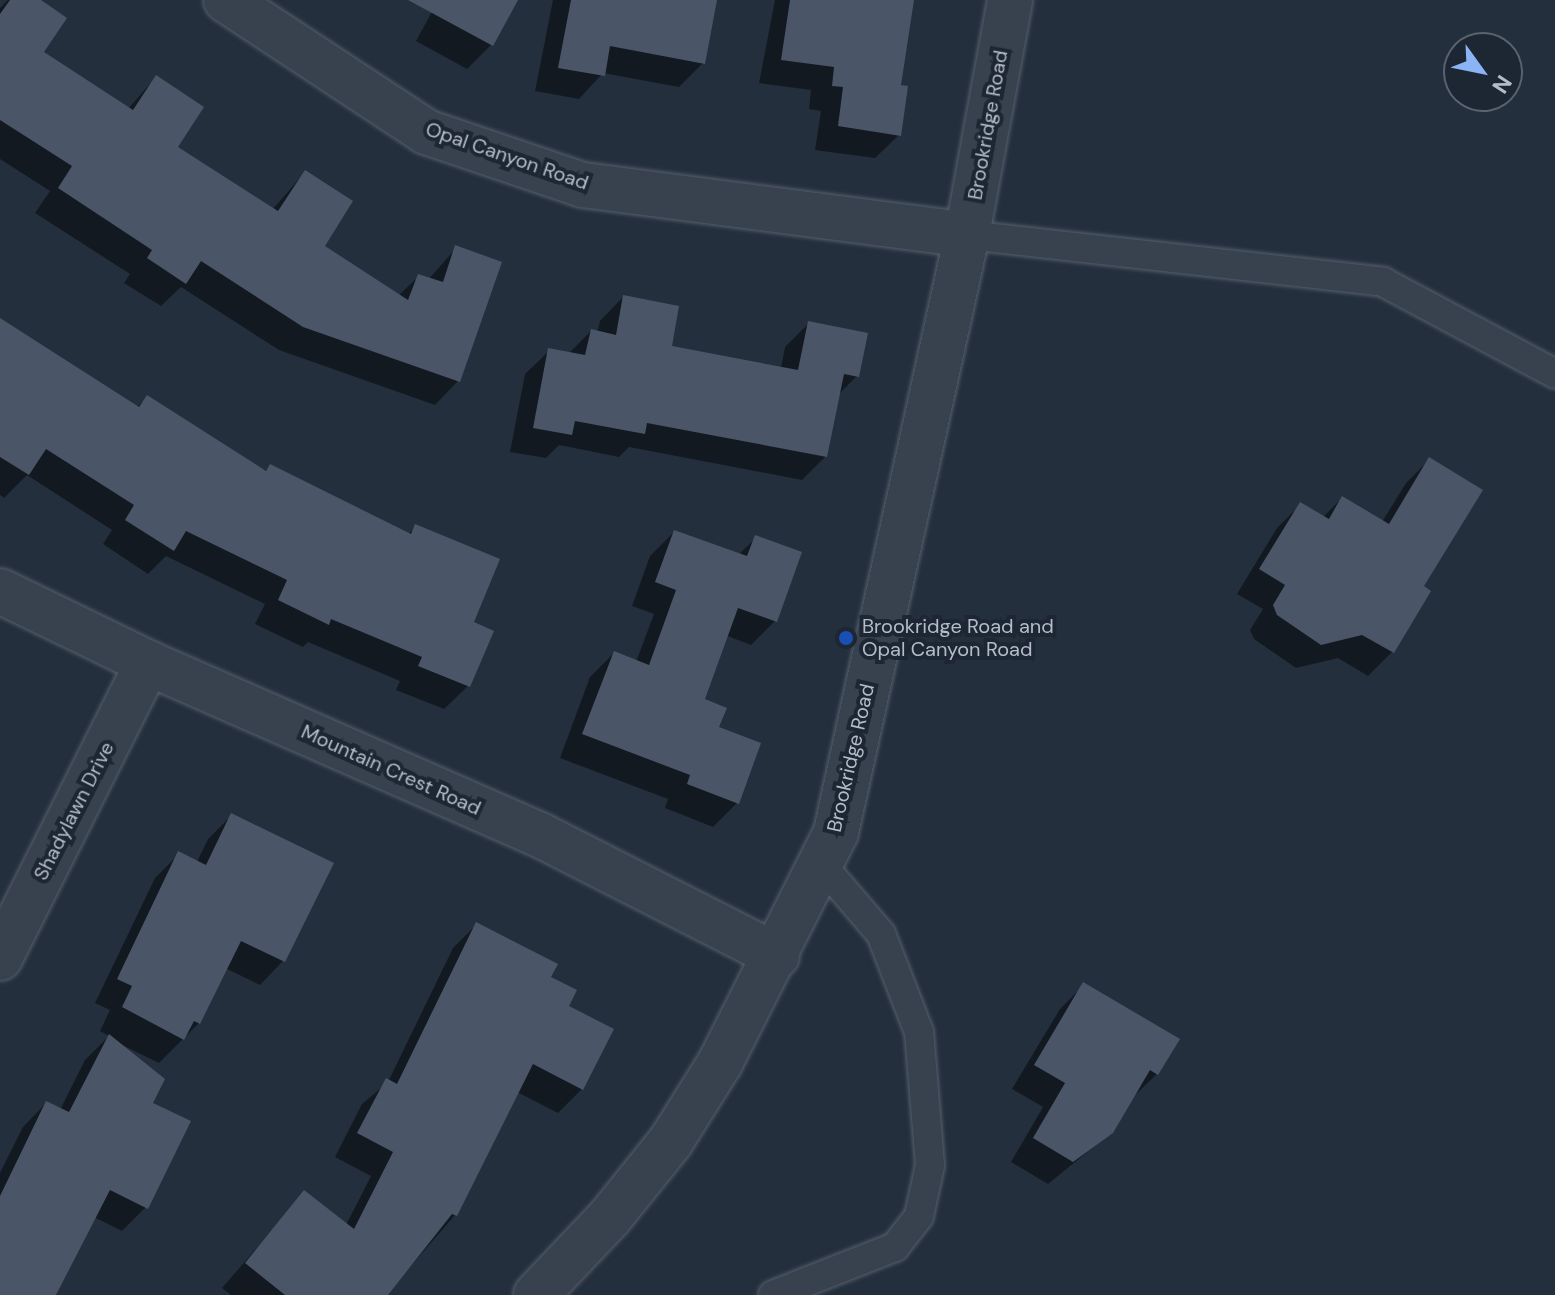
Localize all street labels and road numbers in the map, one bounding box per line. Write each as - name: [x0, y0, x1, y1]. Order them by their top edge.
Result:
- street label: Brookridge Road: [963, 48, 1013, 202]
- street label: Opal Canyon Road: [423, 117, 591, 195]
- street label: Brookridge Road: [822, 681, 880, 835]
- street label: Mountain Crest Road: [298, 720, 484, 820]
- street label: Shadylawn Drive: [29, 738, 119, 884]

